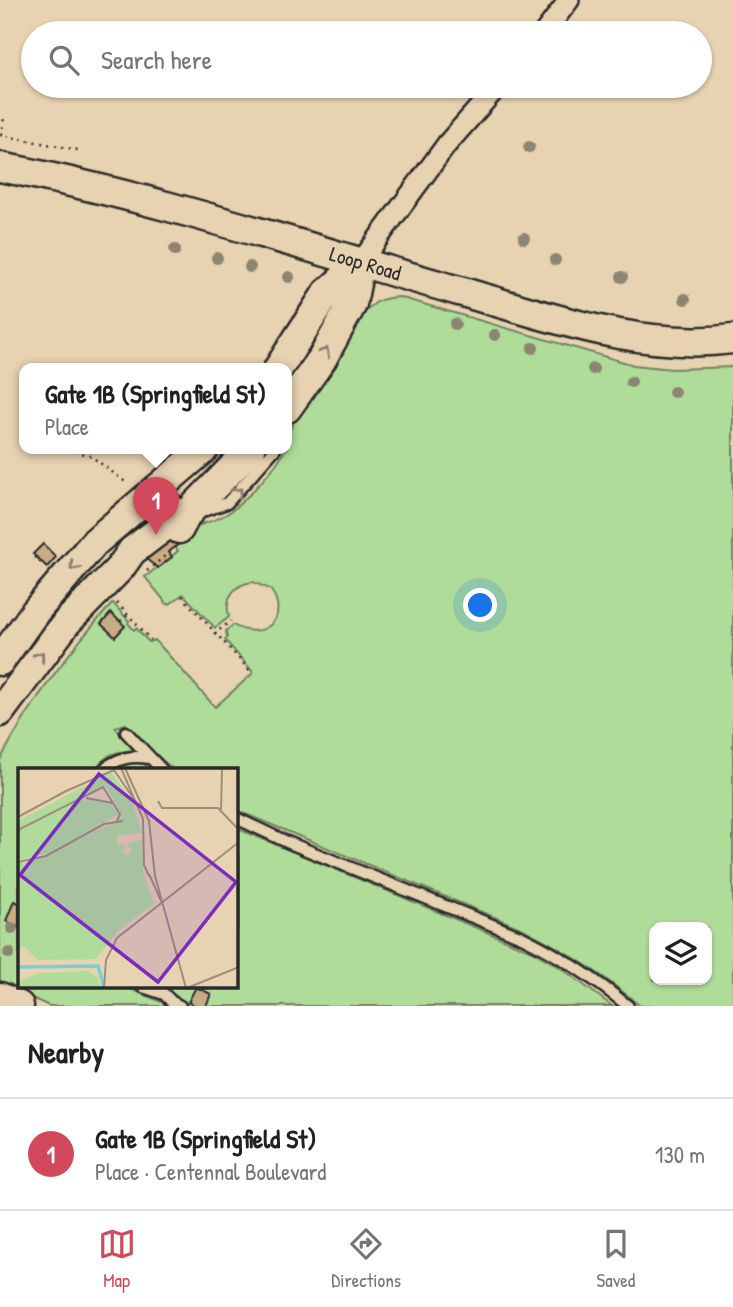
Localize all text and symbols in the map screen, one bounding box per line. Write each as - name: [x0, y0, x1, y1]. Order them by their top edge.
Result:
- search box: [21, 21, 712, 98]
- icon: search: [45, 41, 83, 79]
- text: Search here: [101, 42, 212, 77]
- street label: Loop Road: [326, 239, 405, 287]
- one-way arrow: [317, 347, 330, 360]
- popup: [19, 363, 292, 454]
- text: Gate 1B (Springfield St): [45, 376, 266, 411]
- text: Place: [45, 411, 89, 442]
- pin: 1: [133, 477, 179, 535]
- one-way arrow: [229, 487, 242, 500]
- one-way arrow: [70, 558, 82, 571]
- your location: [463, 588, 497, 622]
- one-way arrow: [32, 652, 44, 664]
- inset map: [18, 768, 238, 988]
- map controls: [649, 922, 712, 985]
- button: layers: [649, 922, 712, 985]
- text: Nearby: [28, 1032, 104, 1072]
- text: Gate 1B (Springfield St): [95, 1121, 317, 1156]
- text: 1: [47, 1139, 55, 1170]
- text: 130 m: [655, 1139, 705, 1170]
- text: Place · Centennal Boulevard: [95, 1156, 326, 1187]
- tab: Map: [98, 1225, 136, 1293]
- tab: Directions: [331, 1225, 401, 1293]
- tab: Saved: [597, 1225, 635, 1293]

